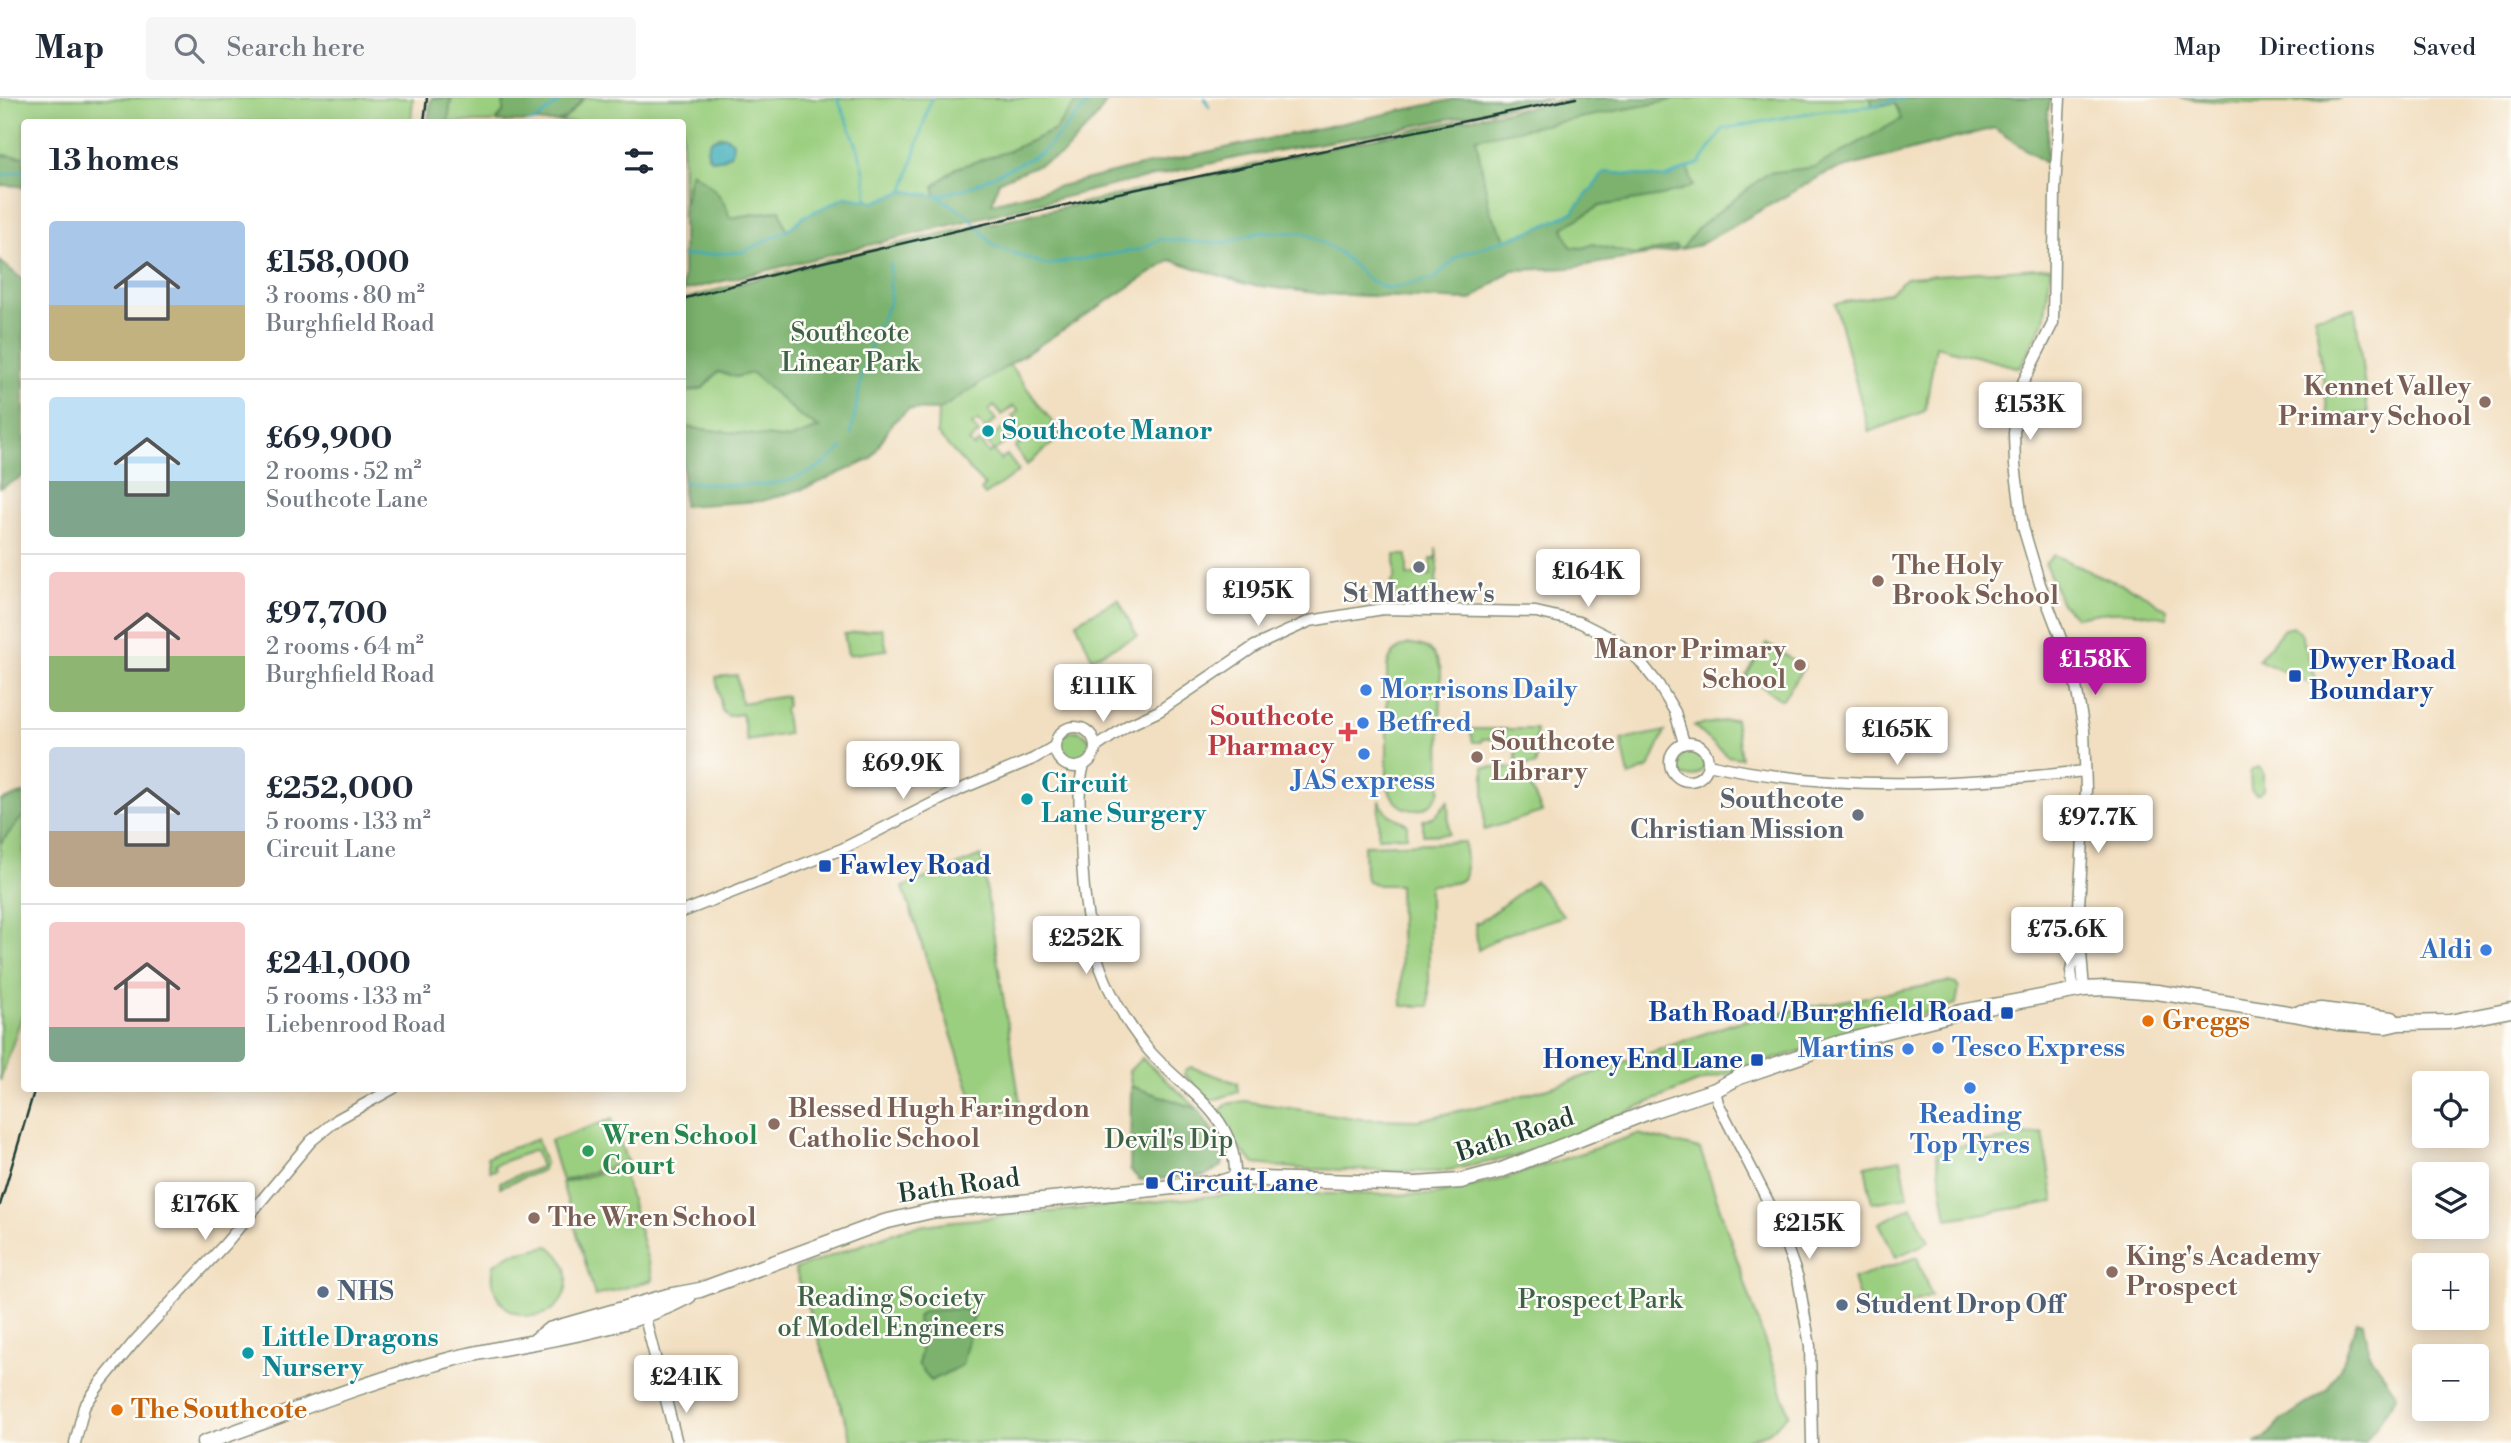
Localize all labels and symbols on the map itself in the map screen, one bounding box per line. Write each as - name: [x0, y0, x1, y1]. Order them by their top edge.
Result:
- park label: Southcote Linear Park: [781, 317, 921, 379]
- place label: Kennet Valley Primary School: [2278, 371, 2472, 433]
- pin: £153K: [1981, 382, 2079, 442]
- marker: Kennet Valley Primary School: [2477, 394, 2493, 410]
- place label: Southcote Manor: [1002, 415, 1213, 447]
- marker: Southcote Manor: [980, 423, 996, 439]
- pin: £164K: [1539, 550, 1637, 609]
- place label: The Holy Brook School: [1892, 550, 2059, 612]
- marker: St Matthew's: [1411, 559, 1427, 575]
- pin: £195K: [1209, 568, 1307, 628]
- marker: The Holy Brook School: [1870, 573, 1886, 589]
- place label: St Matthew's: [1343, 578, 1495, 610]
- place label: Manor Primary School: [1594, 634, 1787, 696]
- pin: £158K: [2046, 638, 2144, 697]
- place label: Dwyer Road Boundary: [2309, 645, 2456, 707]
- marker: Manor Primary School: [1792, 657, 1808, 673]
- pin: £111K: [1054, 664, 1152, 724]
- marker: Dwyer Road Boundary: [2287, 668, 2303, 684]
- place label: Morrisons Daily: [1380, 674, 1578, 706]
- marker: Morrisons Daily: [1358, 682, 1374, 698]
- place label: Southcote Pharmacy: [1208, 701, 1335, 763]
- place label: Betfred: [1377, 707, 1472, 739]
- pin: £165K: [1848, 708, 1946, 767]
- marker: Betfred: [1355, 715, 1371, 731]
- marker: Southcote Pharmacy: [1340, 724, 1356, 740]
- place label: Southcote Library: [1491, 726, 1615, 788]
- pin: £69.9K: [846, 742, 960, 801]
- marker: JAS express: [1356, 746, 1372, 762]
- marker: Southcote Library: [1469, 749, 1485, 765]
- place label: JAS express: [1290, 765, 1435, 797]
- place label: Circuit Lane Surgery: [1041, 768, 1207, 830]
- place label: Southcote Christian Mission: [1630, 784, 1844, 846]
- marker: Circuit Lane Surgery: [1019, 791, 1035, 807]
- pin: £97.7K: [2041, 796, 2155, 855]
- marker: Southcote Christian Mission: [1850, 807, 1866, 823]
- place label: Fawley Road: [839, 850, 992, 882]
- marker: Fawley Road: [817, 858, 833, 874]
- pin: £75.6K: [2010, 908, 2124, 967]
- pin: £252K: [1037, 916, 1135, 976]
- place label: Aldi: [2419, 934, 2472, 966]
- marker: Aldi: [2478, 942, 2494, 958]
- place label: Bath Road / Burghfield Road: [1648, 997, 1993, 1029]
- marker: Bath Road / Burghfield Road: [1999, 1005, 2015, 1021]
- place label: Greggs: [2162, 1005, 2250, 1037]
- marker: Greggs: [2140, 1013, 2156, 1029]
- place label: Tesco Express: [1952, 1032, 2125, 1064]
- place label: Martins: [1797, 1033, 1894, 1065]
- marker: Tesco Express: [1930, 1040, 1946, 1056]
- marker: Martins: [1900, 1041, 1916, 1057]
- place label: Honey End Lane: [1543, 1044, 1743, 1076]
- marker: Honey End Lane: [1749, 1052, 1765, 1068]
- marker: Reading Top Tyres: [1962, 1080, 1978, 1096]
- place label: Blessed Hugh Faringdon Catholic School: [788, 1093, 1090, 1155]
- place label: Reading Top Tyres: [1910, 1099, 2030, 1161]
- street label: Bath Road: [1451, 1101, 1578, 1169]
- marker: Blessed Hugh Faringdon Catholic School: [766, 1116, 782, 1132]
- place label: Wren School Court: [601, 1120, 758, 1182]
- park label: Devil's Dip: [1105, 1124, 1233, 1156]
- marker: Wren School Court: [580, 1143, 596, 1159]
- street label: Bath Road: [895, 1162, 1022, 1210]
- place label: Circuit Lane: [1166, 1167, 1319, 1199]
- marker: Circuit Lane: [1144, 1175, 1160, 1191]
- pin: £176K: [156, 1182, 254, 1242]
- place label: The Wren School: [548, 1202, 757, 1234]
- pin: £215K: [1760, 1202, 1858, 1261]
- marker: The Wren School: [526, 1210, 542, 1226]
- place label: King's Academy Prospect: [2126, 1241, 2321, 1303]
- marker: King's Academy Prospect: [2104, 1264, 2120, 1280]
- place label: NHS: [337, 1276, 394, 1308]
- park label: Reading Society of Model Engineers: [777, 1282, 1005, 1344]
- marker: NHS: [315, 1284, 331, 1300]
- park label: Prospect Park: [1518, 1284, 1684, 1316]
- place label: Student Drop Off: [1856, 1289, 2067, 1321]
- marker: Student Drop Off: [1834, 1297, 1850, 1313]
- place label: Little Dragons Nursery: [262, 1322, 439, 1384]
- marker: Little Dragons Nursery: [240, 1345, 256, 1361]
- pin: £241K: [637, 1356, 735, 1415]
- place label: The Southcote: [131, 1394, 308, 1426]
- marker: The Southcote: [109, 1402, 125, 1418]

